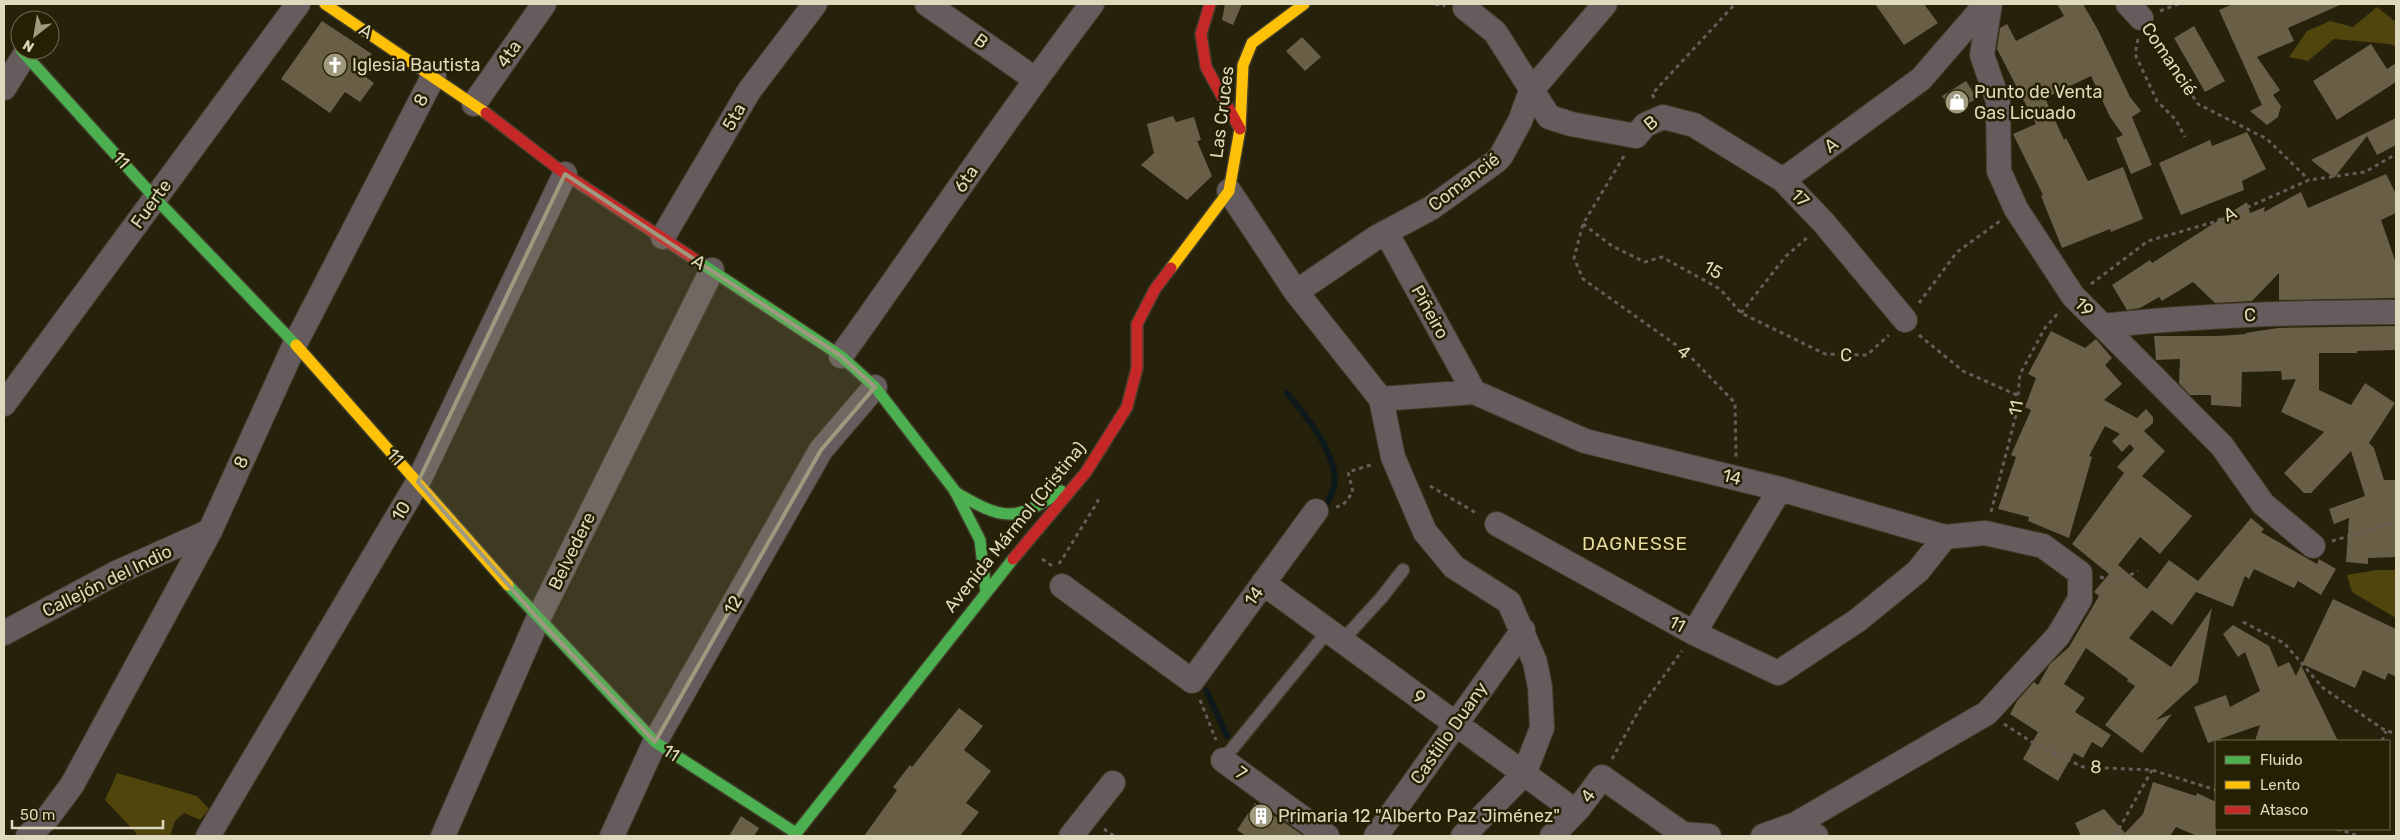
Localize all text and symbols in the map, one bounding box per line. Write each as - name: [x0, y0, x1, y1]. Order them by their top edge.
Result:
- north arrow: [10, 10, 60, 60]
- street label: A: [355, 18, 377, 44]
- street label: Comancié: [2137, 18, 2201, 100]
- street label: B: [970, 29, 992, 53]
- text: N: [20, 36, 37, 56]
- street label: 4ta: [492, 36, 526, 72]
- church icon: Iglesia Bautista: [322, 52, 348, 78]
- place label: Iglesia Bautista: [352, 54, 480, 76]
- street label: Las Cruces: [1205, 65, 1239, 159]
- place label: Punto de Venta Gas Licuado: [1974, 81, 2102, 124]
- shop icon: Punto de Venta Gas Licuado: [1944, 89, 1970, 115]
- street label: 8: [409, 90, 433, 110]
- street label: 5ta: [718, 100, 750, 134]
- street label: B: [1639, 111, 1663, 135]
- street label: A: [1820, 133, 1842, 157]
- street label: 11: [108, 147, 134, 173]
- street label: Comancié: [1424, 148, 1504, 216]
- street label: 6ta: [949, 161, 983, 197]
- street label: Fuerte: [126, 175, 176, 233]
- street label: 17: [1786, 184, 1814, 212]
- street label: A: [2220, 201, 2240, 227]
- street label: A: [688, 250, 710, 274]
- street label: 15: [1700, 256, 1726, 284]
- street label: Piñeiro: [1406, 281, 1454, 343]
- street label: 19: [2070, 293, 2098, 321]
- street label: C: [2244, 304, 2256, 326]
- street label: 4: [1673, 340, 1695, 364]
- street label: C: [1840, 344, 1852, 366]
- street label: 11: [2004, 399, 2028, 417]
- street label: Avenida Mármol (Cristina): [939, 437, 1091, 617]
- street label: 11: [382, 444, 408, 470]
- street label: 8: [229, 452, 253, 472]
- street label: 14: [1720, 464, 1744, 490]
- street label: 10: [387, 497, 415, 525]
- street label: Belvedere: [544, 509, 600, 593]
- district label: DAGNESSE: [1582, 532, 1688, 555]
- street label: Callejón del Indio: [38, 540, 176, 622]
- street label: 14: [1240, 582, 1268, 610]
- street label: 12: [719, 592, 747, 618]
- street label: 11: [1665, 611, 1689, 637]
- street label: Castillo Duany: [1406, 678, 1492, 788]
- street label: 9: [1408, 685, 1430, 709]
- street label: 11: [659, 740, 683, 766]
- legend: [2215, 740, 2390, 830]
- text: Fluido: [2260, 751, 2303, 769]
- street label: 8: [2090, 756, 2102, 778]
- street label: 7: [1231, 761, 1251, 785]
- text: Lento: [2260, 776, 2300, 794]
- street label: 4: [1576, 785, 1600, 807]
- scale bar: [12, 798, 164, 830]
- text: Atasco: [2260, 801, 2308, 819]
- building icon: Primaria 12 "Alberto Paz Jiménez": [1248, 803, 1274, 829]
- place label: Primaria 12 "Alberto Paz Jiménez": [1278, 805, 1560, 827]
- text: 50 m: [20, 806, 55, 824]

